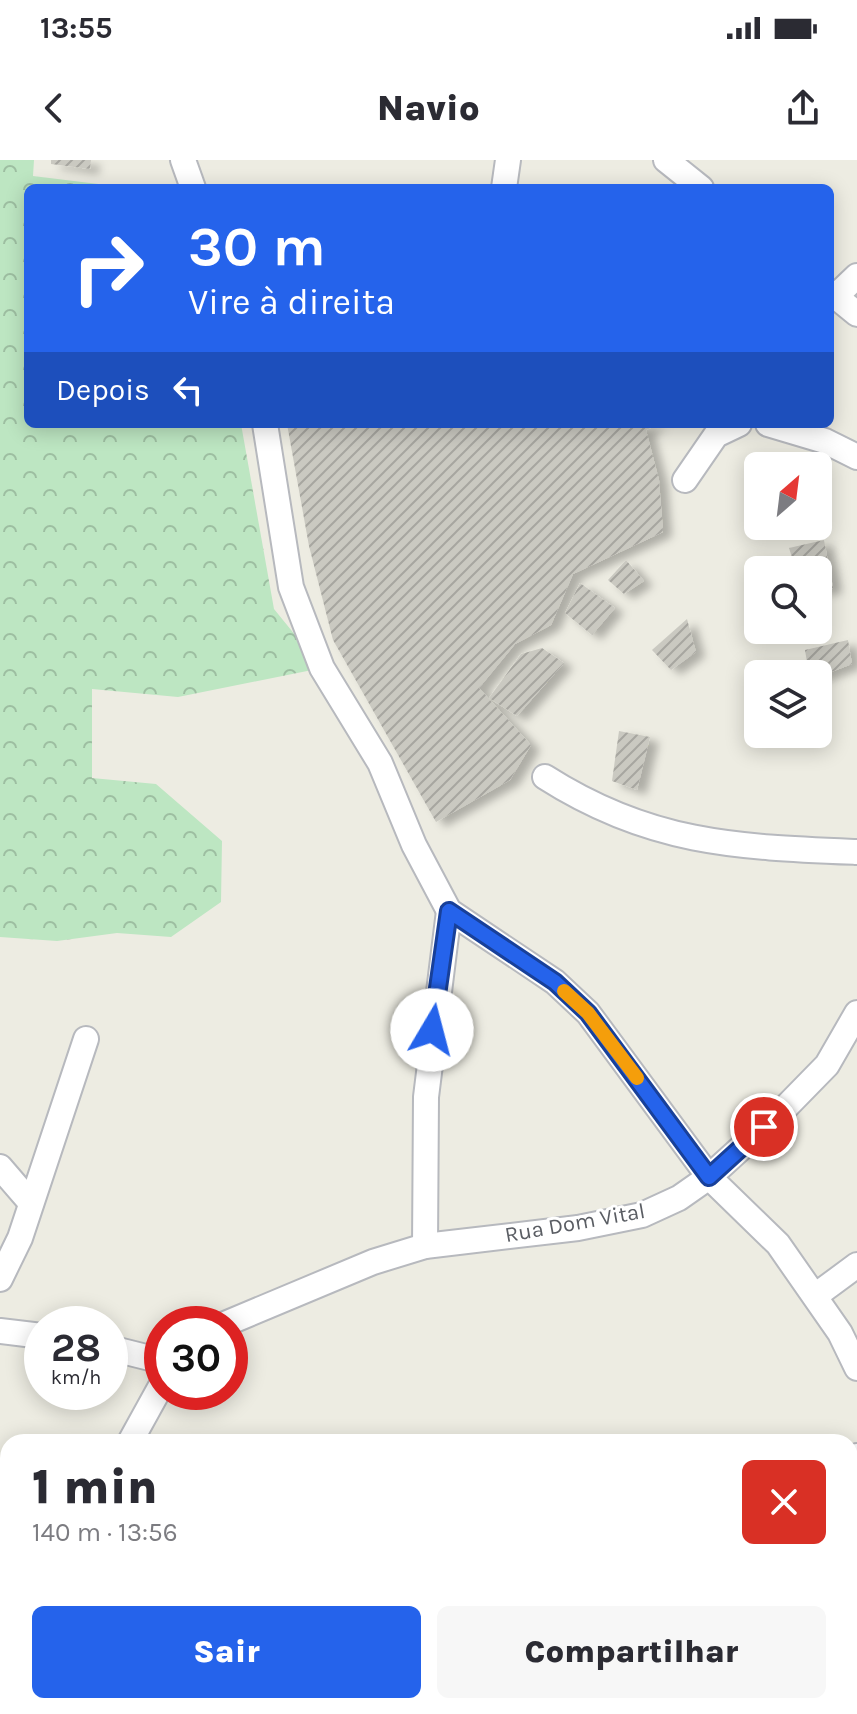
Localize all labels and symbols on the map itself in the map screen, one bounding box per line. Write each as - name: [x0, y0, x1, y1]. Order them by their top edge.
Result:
- north arrow: [744, 452, 832, 540]
- position arrow: [390, 988, 474, 1072]
- pin: [730, 1093, 798, 1161]
- street label: Rua Dom Vital: [503, 1198, 647, 1248]
- speed limit sign: 30: [144, 1306, 248, 1410]

